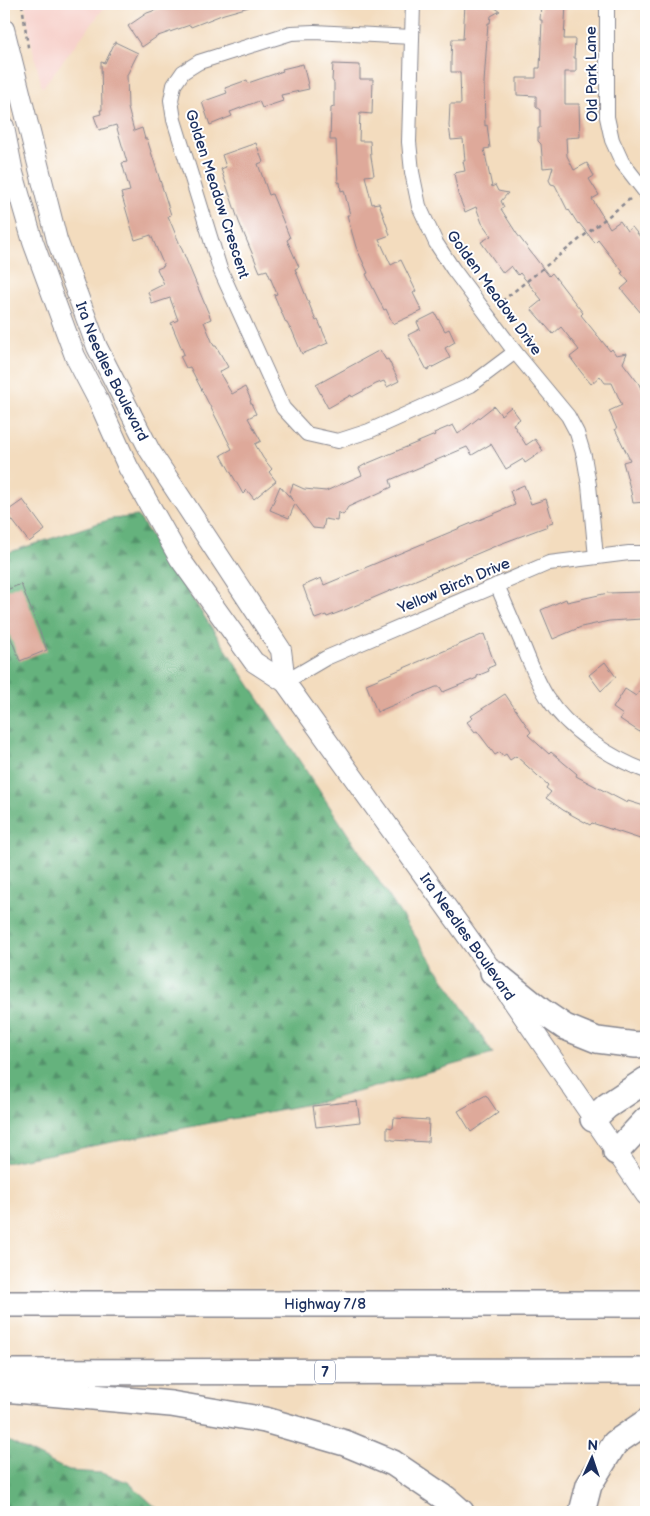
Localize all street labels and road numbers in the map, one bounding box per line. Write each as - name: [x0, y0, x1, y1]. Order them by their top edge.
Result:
- street label: Old Park Lane: [582, 26, 602, 122]
- street label: Golden Meadow Crescent: [181, 107, 253, 281]
- street label: Golden Meadow Drive: [442, 227, 546, 359]
- street label: Ira Needles Boulevard: [71, 299, 153, 444]
- street label: Yellow Birch Drive: [394, 554, 513, 619]
- street label: Ira Needles Boulevard: [416, 869, 519, 1004]
- street label: Highway 7/8: [284, 1295, 366, 1314]
- road number: 7: [315, 1360, 335, 1384]

